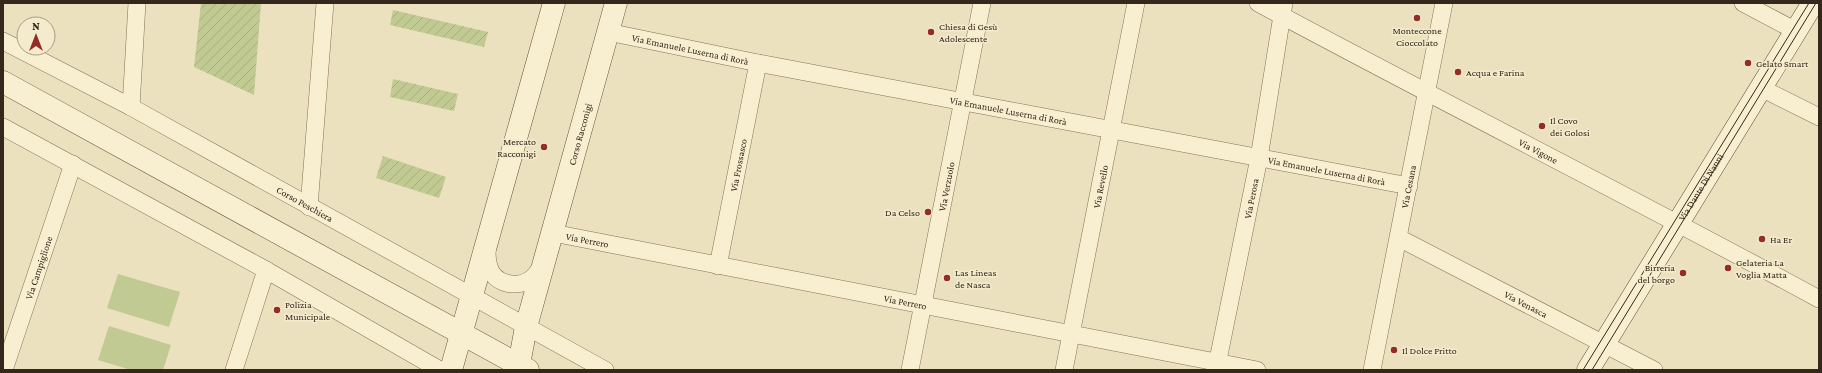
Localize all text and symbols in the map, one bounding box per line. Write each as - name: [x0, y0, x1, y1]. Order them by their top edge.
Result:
- marker: Monteccone Cioccolato: [1412, 13, 1422, 23]
- north arrow: [16, 16, 56, 56]
- text: N: [32, 20, 40, 32]
- place label: Chiesa di Gesù Adolescente: [939, 21, 998, 44]
- place label: Monteccone Cioccolato: [1392, 25, 1442, 48]
- marker: Chiesa di Gesù Adolescente: [926, 27, 936, 37]
- street label: Via Emanuele Luserna di Rorà: [631, 32, 750, 67]
- marker: Gelato Smart: [1743, 58, 1753, 68]
- place label: Gelato Smart: [1756, 58, 1809, 69]
- marker: Acqua e Farina: [1453, 67, 1463, 77]
- place label: Acqua e Farina: [1466, 67, 1525, 78]
- street label: Via Emanuele Luserna di Rorà: [949, 94, 1068, 127]
- street label: Corso Racconigi: [566, 102, 594, 166]
- place label: Il Covo dei Golosi: [1550, 115, 1590, 138]
- marker: Il Covo dei Golosi: [1537, 121, 1547, 131]
- place label: Mercato Racconigi: [497, 136, 536, 159]
- street label: Via Vigone: [1517, 136, 1560, 166]
- street label: Via Frossasco: [728, 138, 749, 192]
- marker: Mercato Racconigi: [539, 142, 549, 152]
- street label: Via Dante Di Nanni: [1676, 151, 1726, 222]
- street label: Via Emanuele Luserna di Rorà: [1267, 155, 1387, 187]
- street label: Via Verzuolo: [936, 161, 957, 212]
- street label: Via Revello: [1091, 164, 1110, 209]
- street label: Via Cesana: [1399, 164, 1418, 209]
- street label: Via Perosa: [1242, 177, 1261, 220]
- street label: Corso Peschiera: [275, 184, 335, 224]
- place label: Da Celso: [885, 207, 920, 218]
- marker: Da Celso: [923, 207, 933, 217]
- street label: Via Perrero: [565, 231, 610, 250]
- street label: Via Campiglione: [23, 234, 55, 301]
- marker: Ha Er: [1757, 234, 1767, 244]
- place label: Ha Er: [1770, 234, 1792, 245]
- place label: Gelateria La Voglia Matta: [1736, 257, 1787, 280]
- place label: Birreria del borgo: [1638, 262, 1675, 285]
- marker: Gelateria La Voglia Matta: [1723, 263, 1733, 273]
- place label: Las Lineas de Nasca: [955, 267, 996, 290]
- marker: Birreria del borgo: [1678, 268, 1688, 278]
- marker: Las Lineas de Nasca: [942, 273, 952, 283]
- street label: Via Venasca: [1502, 288, 1550, 320]
- street label: Via Perrero: [883, 293, 928, 312]
- place label: Polizia Municipale: [285, 299, 331, 322]
- marker: Polizia Municipale: [272, 305, 282, 315]
- marker: Il Dolce Fritto: [1389, 345, 1399, 355]
- place label: Il Dolce Fritto: [1402, 345, 1457, 356]

